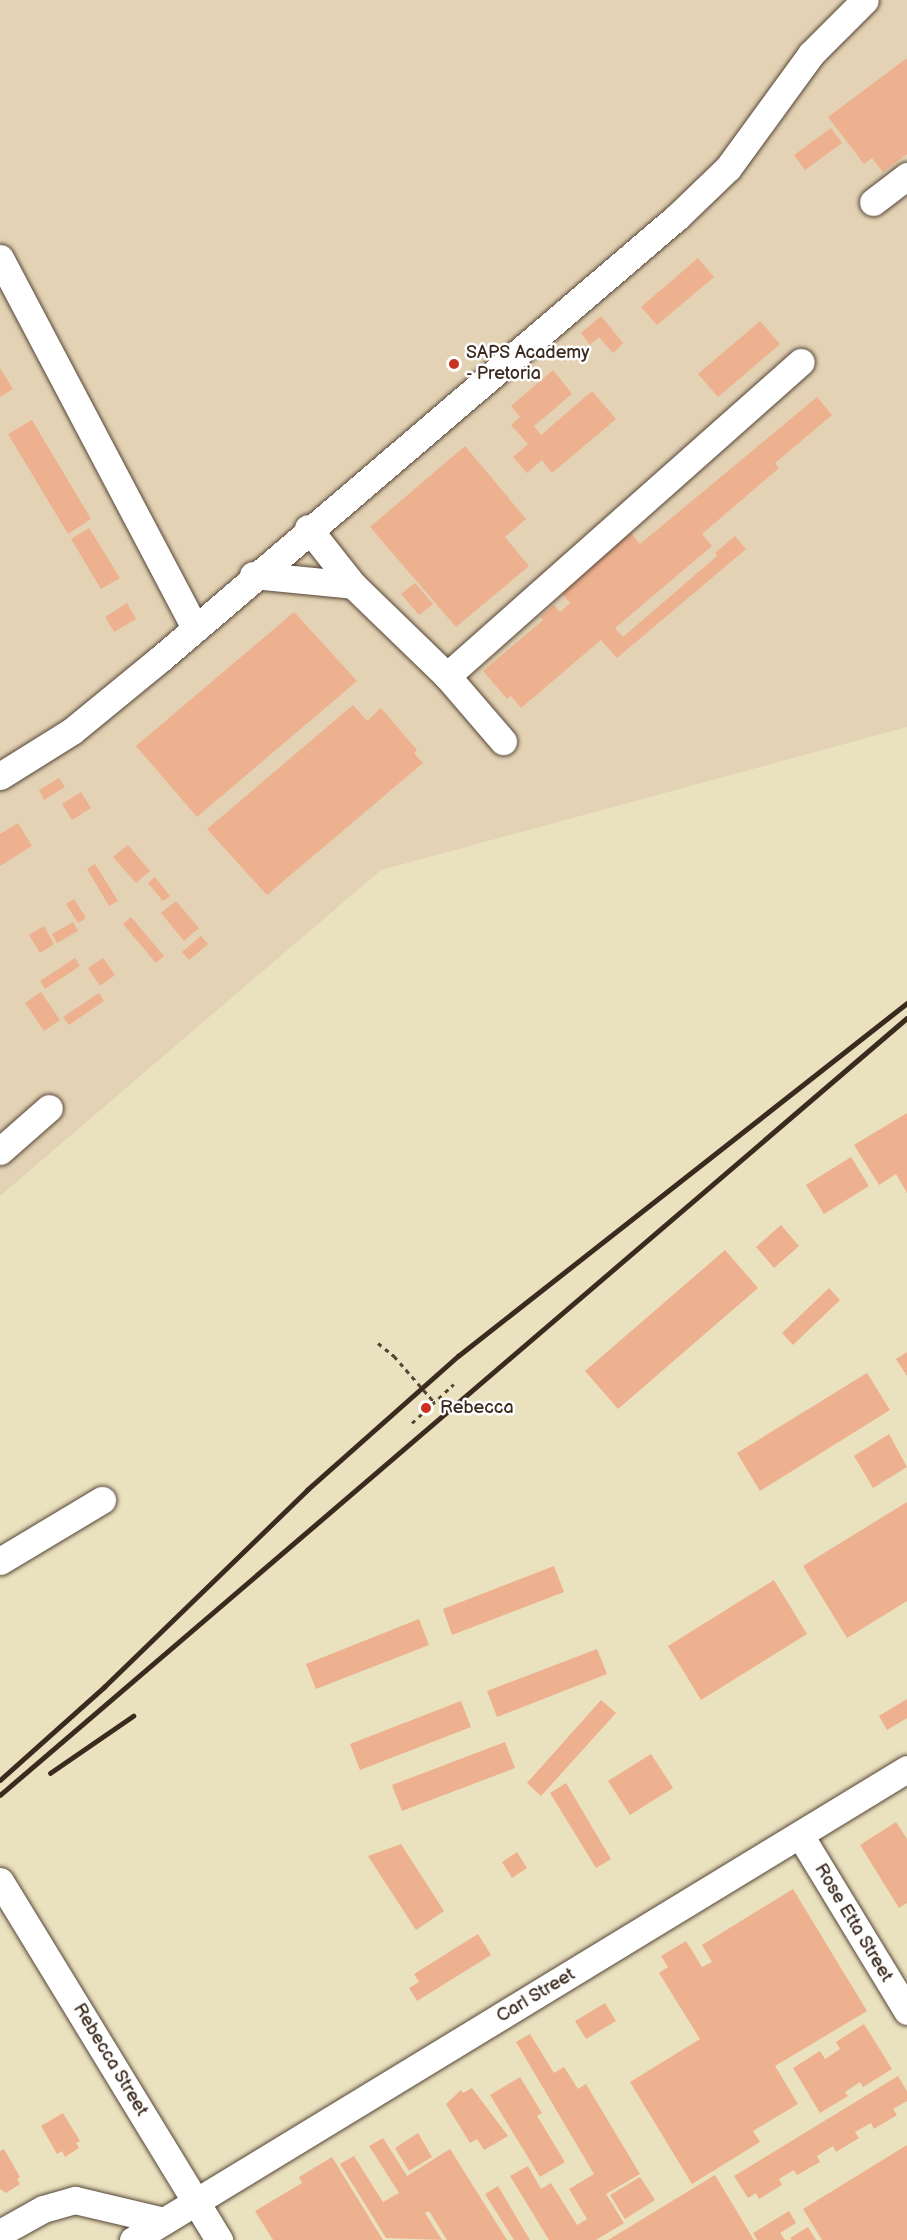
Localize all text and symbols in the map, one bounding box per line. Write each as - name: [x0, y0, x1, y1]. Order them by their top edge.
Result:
- place label: SAPS Academy - Pretoria: [466, 343, 589, 386]
- marker: SAPS Academy - Pretoria: [447, 357, 461, 371]
- place label: Rebecca: [440, 1397, 514, 1419]
- marker: Rebecca: [417, 1399, 435, 1417]
- street label: Rose Etta Street: [809, 1860, 897, 1986]
- street label: Carl Street: [493, 1964, 579, 2028]
- street label: Rebecca Street: [68, 2000, 152, 2120]

